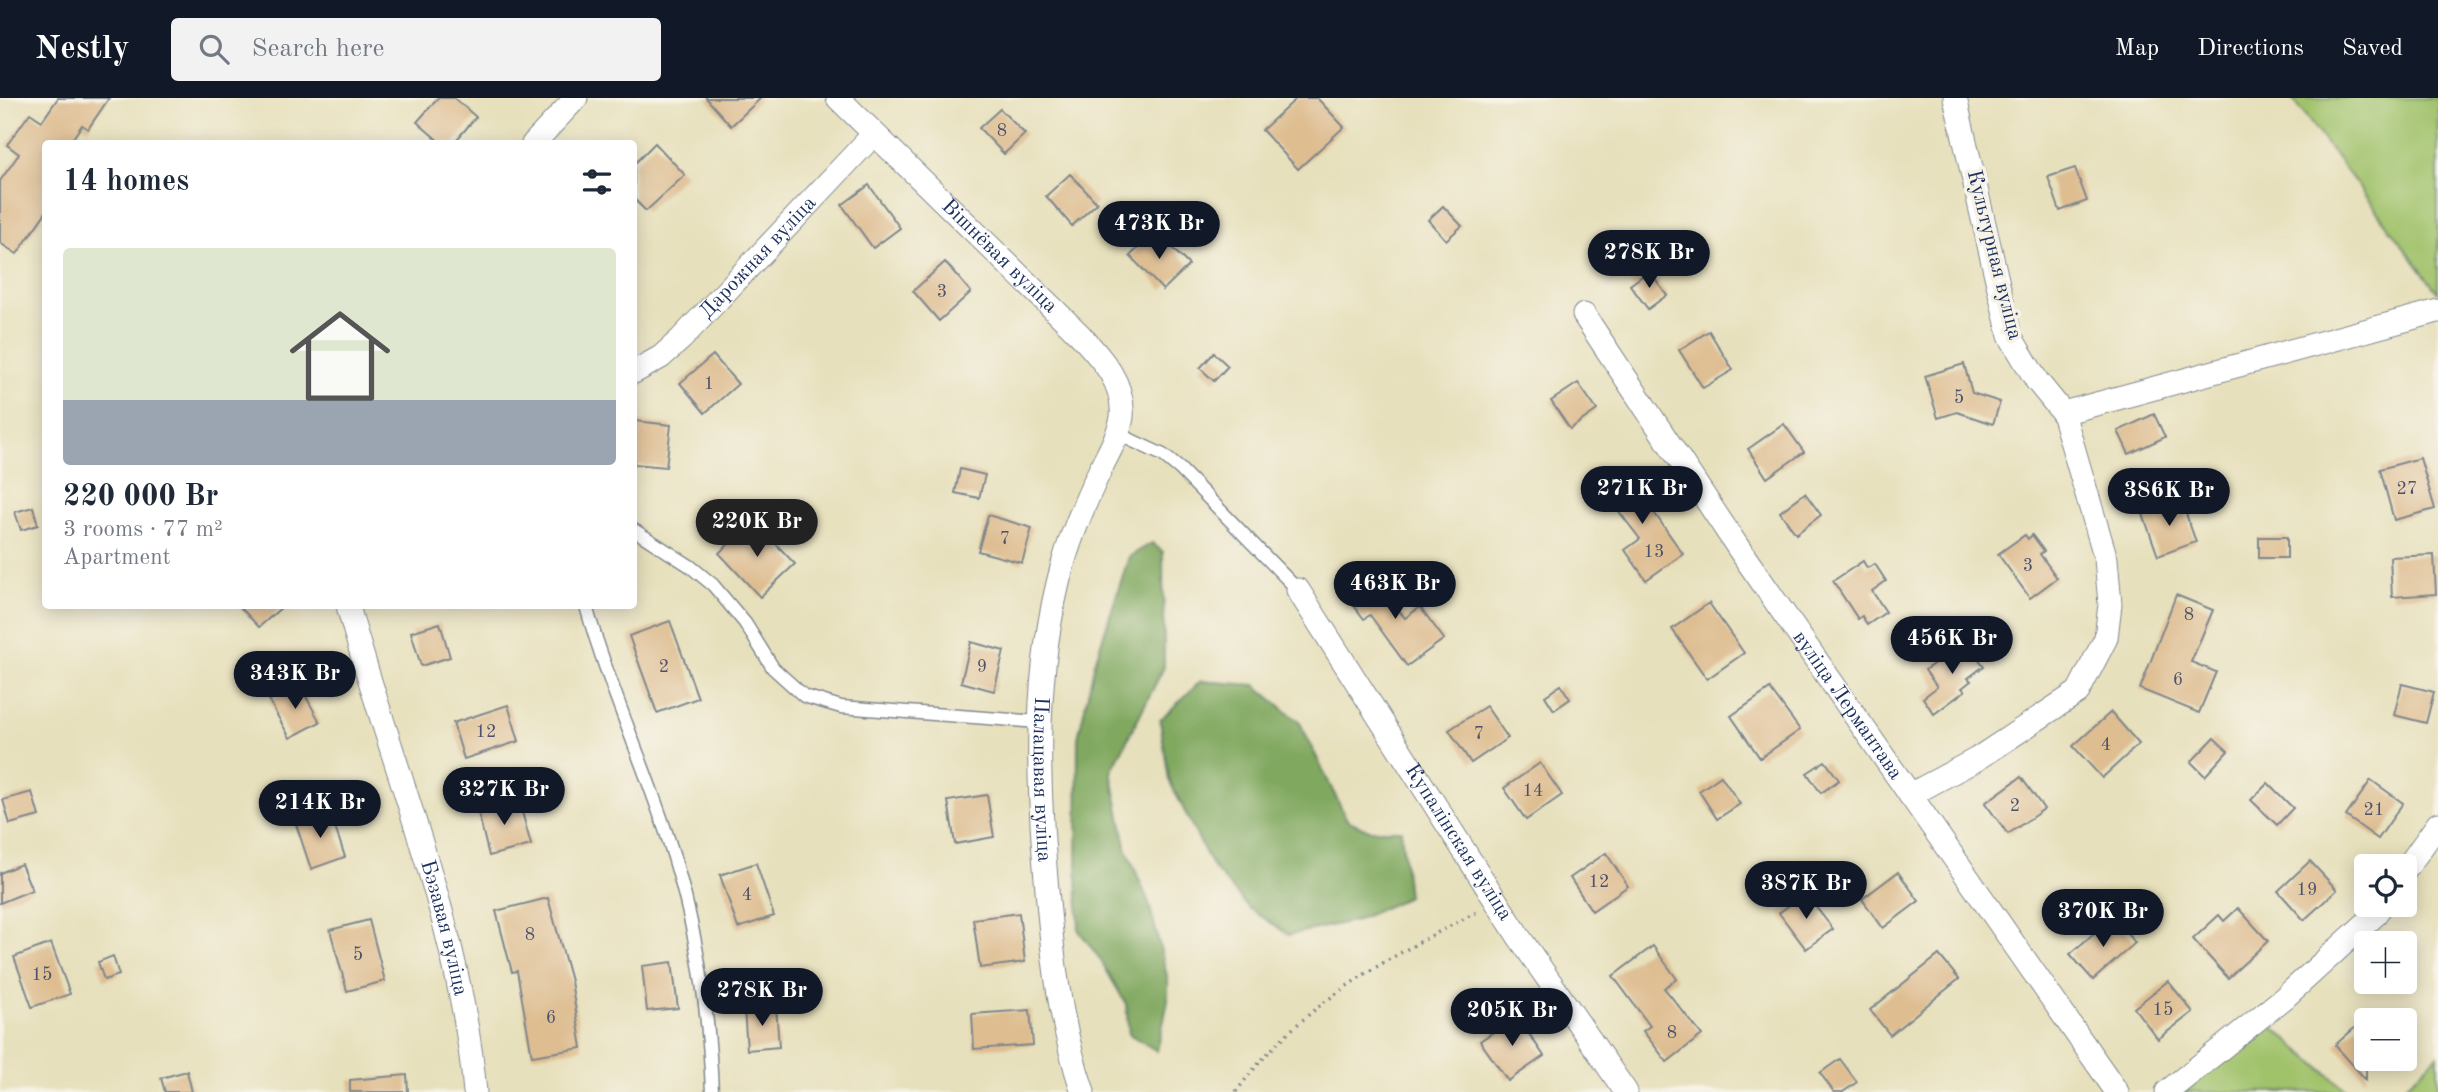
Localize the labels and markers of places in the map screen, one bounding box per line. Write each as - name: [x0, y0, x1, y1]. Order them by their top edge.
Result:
- pin: 473K Br: [1094, 202, 1224, 261]
- pin: 278K Br: [1584, 230, 1714, 290]
- pin: 271K Br: [1577, 466, 1707, 526]
- pin: 386K Br: [2104, 468, 2234, 528]
- pin: 220K Br: [692, 500, 822, 559]
- pin: 463K Br: [1330, 561, 1460, 621]
- pin: 456K Br: [1887, 616, 2017, 676]
- pin: 343K Br: [230, 652, 360, 711]
- pin: 327K Br: [439, 768, 569, 827]
- pin: 214K Br: [255, 780, 385, 840]
- pin: 387K Br: [1741, 862, 1871, 921]
- pin: 370K Br: [2038, 890, 2168, 949]
- pin: 278K Br: [697, 968, 827, 1028]
- pin: 205K Br: [1447, 988, 1577, 1048]

